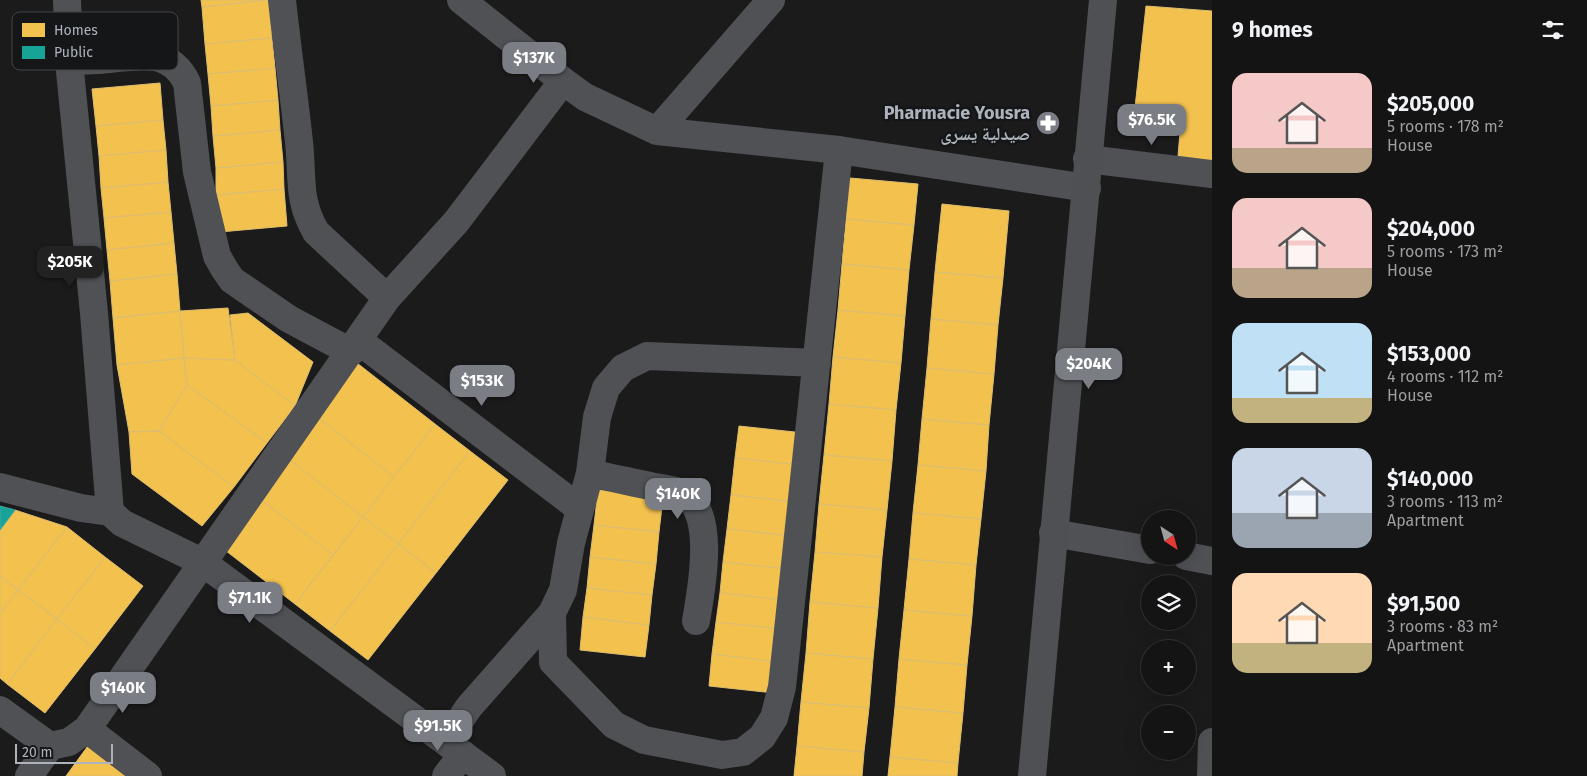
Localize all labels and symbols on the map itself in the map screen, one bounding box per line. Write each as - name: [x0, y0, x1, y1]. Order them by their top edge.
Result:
- legend: [12, 12, 178, 70]
- text: Homes: [54, 22, 98, 39]
- pin: $137K: [499, 42, 569, 84]
- text: Public: [54, 44, 93, 61]
- place label: Pharmacie Yousra صيدلية يسرى: [884, 102, 1030, 145]
- pin: $76.5K: [1111, 104, 1193, 146]
- pharmacy icon: Pharmacie Yousra صيدلية يسرى: [1035, 110, 1061, 136]
- pin: $205K: [35, 246, 105, 288]
- pin: $204K: [1054, 348, 1124, 390]
- pin: $153K: [447, 364, 517, 407]
- pin: $140K: [643, 478, 713, 520]
- north arrow: [1141, 510, 1196, 565]
- pin: $71.1K: [209, 582, 291, 624]
- pin: $140K: [88, 672, 158, 714]
- pin: $91.5K: [397, 710, 479, 752]
- scale bar: [15, 741, 112, 764]

